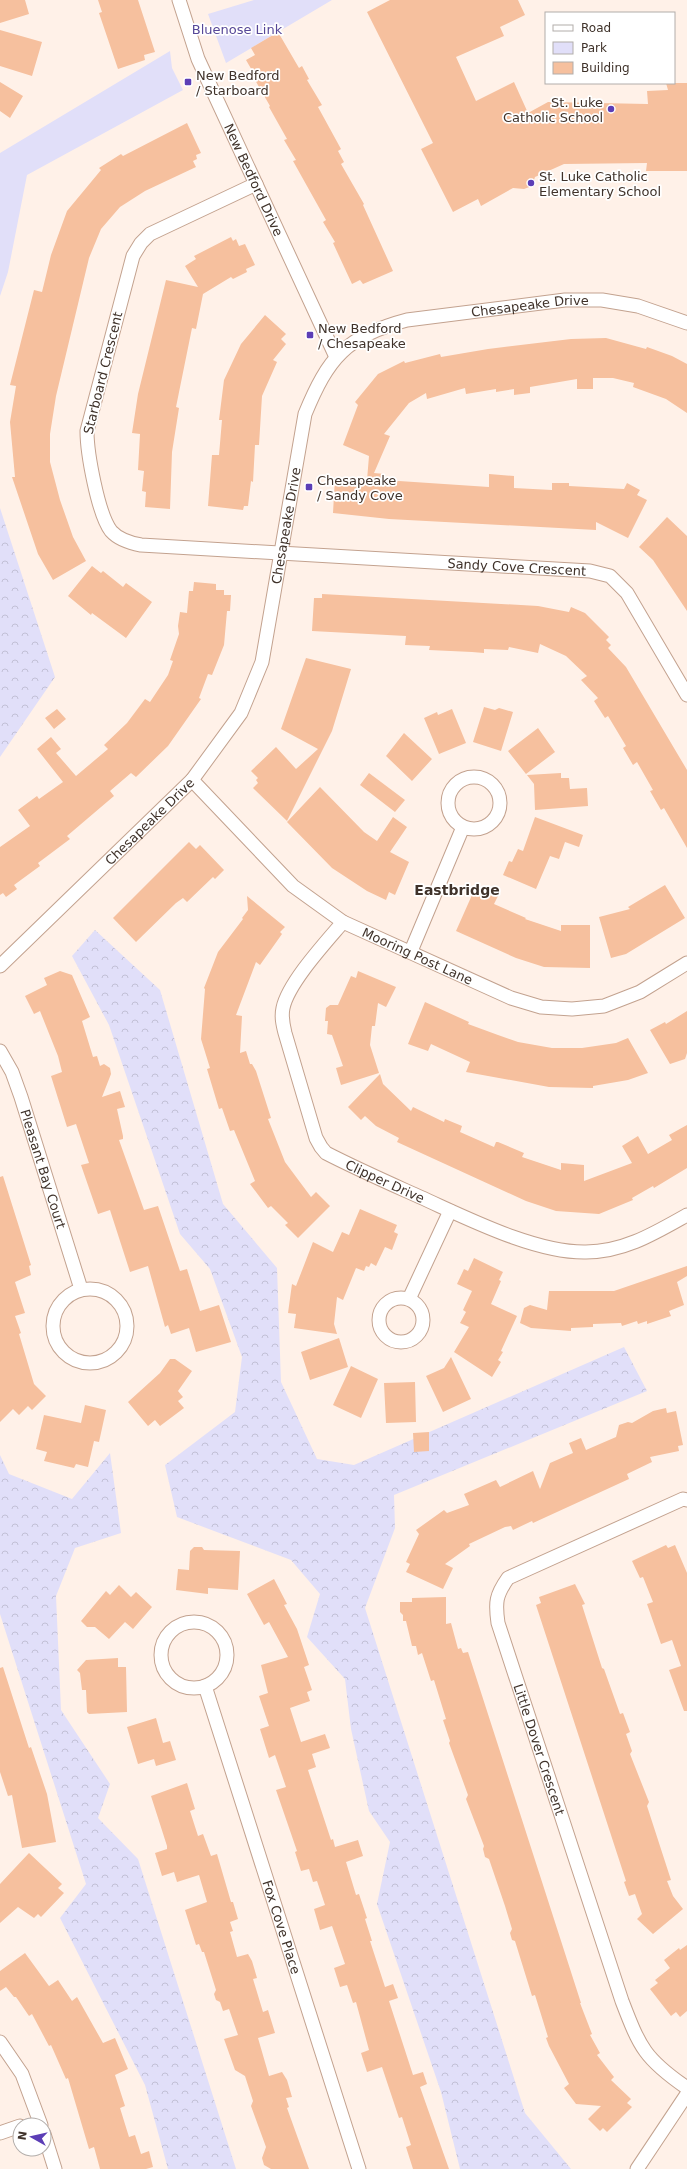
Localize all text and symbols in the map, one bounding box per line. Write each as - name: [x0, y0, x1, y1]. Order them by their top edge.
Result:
- legend: [545, 12, 675, 84]
- text: Road: [581, 21, 611, 35]
- park label: Bluenose Link: [192, 22, 283, 37]
- text: Park: [581, 41, 607, 55]
- text: Building: [581, 61, 630, 75]
- place label: New Bedford / Starboard: [196, 68, 280, 98]
- marker: New Bedford / Starboard: [183, 77, 193, 87]
- place label: St. Luke Catholic School: [503, 95, 603, 125]
- marker: St. Luke Catholic School: [606, 104, 616, 114]
- street label: New Bedford Drive: [221, 121, 286, 238]
- place label: St. Luke Catholic Elementary School: [539, 169, 661, 199]
- marker: St. Luke Catholic Elementary School: [526, 178, 536, 188]
- street label: Chesapeake Drive: [470, 293, 589, 319]
- street label: Starboard Crescent: [81, 310, 125, 436]
- place label: New Bedford / Chesapeake: [318, 321, 406, 351]
- marker: New Bedford / Chesapeake: [305, 330, 315, 340]
- street label: Chesapeake Drive: [268, 466, 303, 585]
- place label: Chesapeake / Sandy Cove: [317, 473, 403, 503]
- marker: Chesapeake / Sandy Cove: [304, 482, 314, 492]
- street label: Sandy Cove Crescent: [447, 555, 587, 578]
- street label: Chesapeake Drive: [102, 775, 197, 868]
- district label: Eastbridge: [414, 882, 500, 898]
- street label: Mooring Post Lane: [360, 924, 475, 987]
- street label: Pleasant Bay Court: [18, 1107, 69, 1230]
- street label: Clipper Drive: [343, 1157, 427, 1206]
- street label: Little Dover Crescent: [511, 1682, 568, 1817]
- street label: Fox Cove Place: [260, 1878, 304, 1976]
- north arrow: [12, 2117, 52, 2157]
- text: N: [16, 2130, 30, 2141]

